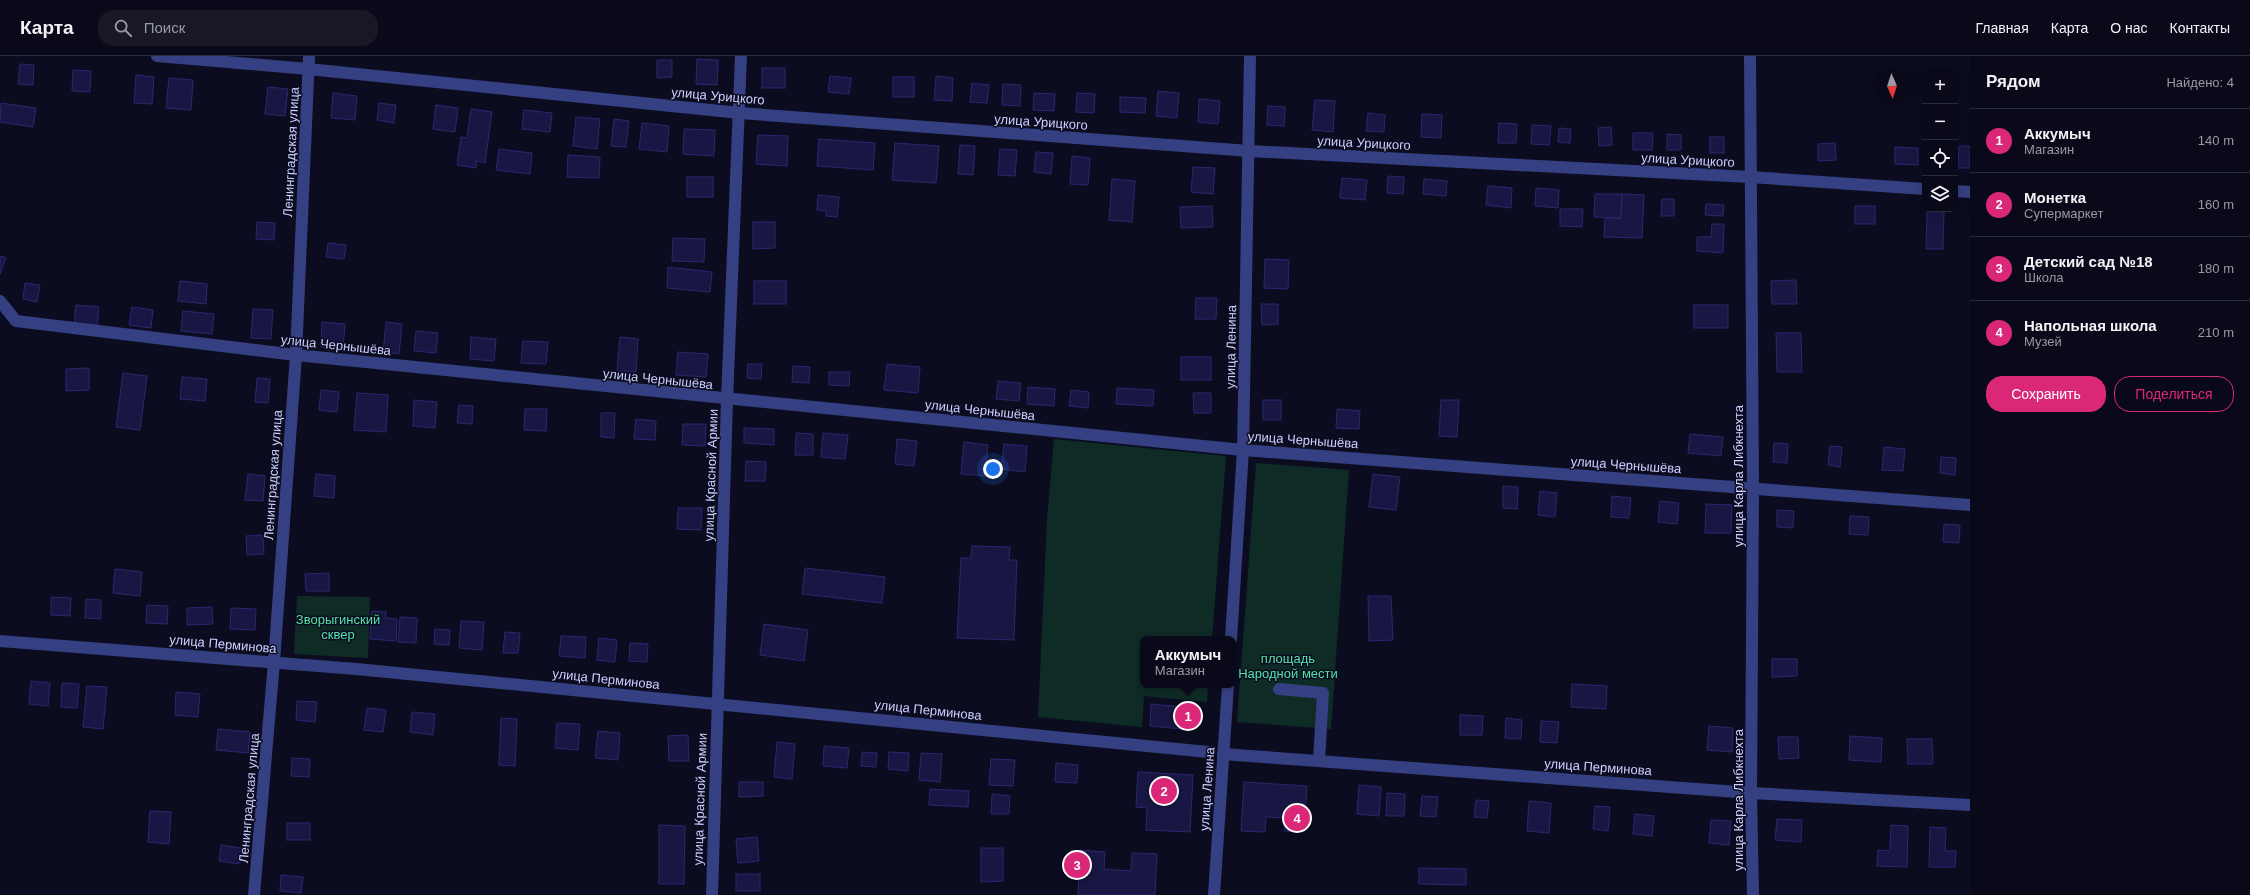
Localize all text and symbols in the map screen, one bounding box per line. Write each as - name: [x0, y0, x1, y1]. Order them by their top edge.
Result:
- search box: [98, 10, 378, 46]
- text: Карта: [20, 17, 74, 38]
- icon: search: [112, 17, 134, 39]
- text: Поиск: [144, 19, 185, 36]
- text: Главная: [1975, 20, 2029, 36]
- text: Карта: [2051, 20, 2088, 36]
- text: О нас: [2110, 20, 2148, 36]
- text: Контакты: [2170, 20, 2230, 36]
- north arrow: [1874, 68, 1910, 104]
- map controls: [1922, 68, 1958, 212]
- button: +: [1922, 68, 1958, 104]
- text: Рядом: [1986, 72, 2041, 91]
- text: Найдено: 4: [2166, 75, 2234, 90]
- street label: улица Урицкого: [671, 84, 765, 108]
- street label: Ленинградская улица: [280, 86, 302, 217]
- button: −: [1922, 104, 1958, 140]
- street label: улица Урицкого: [994, 111, 1088, 133]
- text: Аккумыч: [2024, 125, 2091, 142]
- street label: улица Урицкого: [1317, 133, 1411, 153]
- text: 1: [1995, 133, 2003, 148]
- text: 140 m: [2198, 133, 2234, 148]
- button: locate: [1922, 140, 1958, 176]
- text: Магазин: [2024, 142, 2074, 157]
- street label: улица Урицкого: [1641, 150, 1735, 170]
- button: layers: [1922, 176, 1958, 212]
- text: Монетка: [2024, 189, 2086, 206]
- text: 2: [1995, 197, 2003, 212]
- text: 160 m: [2198, 197, 2234, 212]
- text: Супермаркет: [2024, 206, 2103, 221]
- text: Детский сад №18: [2024, 253, 2153, 270]
- text: 3: [1995, 261, 2003, 276]
- text: 180 m: [2198, 261, 2234, 276]
- text: Школа: [2024, 270, 2064, 285]
- street label: улица Ленина: [1223, 304, 1239, 389]
- text: Напольная школа: [2024, 317, 2157, 334]
- text: 4: [1995, 325, 2003, 340]
- text: 210 m: [2198, 325, 2234, 340]
- street label: улица Чернышёва: [280, 332, 393, 358]
- text: Музей: [2024, 334, 2062, 349]
- street label: улица Чернышёва: [602, 366, 715, 392]
- button: Сохранить: [1986, 376, 2106, 412]
- button: Поделиться: [2114, 376, 2234, 412]
- street label: улица Чернышёва: [924, 397, 1037, 423]
- street label: улица Карла Либкнехта: [1731, 404, 1746, 547]
- street label: Ленинградская улица: [261, 409, 285, 540]
- street label: улица Красной Армии: [701, 409, 721, 541]
- street label: улица Чернышёва: [1247, 429, 1359, 451]
- street label: улица Чернышёва: [1570, 454, 1682, 476]
- your location: [983, 459, 1003, 479]
- park label: Зворыгинский сквер: [296, 612, 380, 642]
- street label: улица Перминова: [169, 632, 278, 656]
- popup: [1140, 636, 1236, 688]
- text: Аккумыч: [1155, 646, 1221, 663]
- park label: площадь Народной мести: [1238, 651, 1338, 681]
- text: Магазин: [1155, 663, 1205, 678]
- street label: улица Перминова: [552, 666, 661, 692]
- street label: улица Перминова: [874, 697, 983, 723]
- pin: 1: [1175, 701, 1201, 731]
- street label: улица Карла Либкнехта: [1731, 728, 1746, 871]
- street label: Ленинградская улица: [236, 732, 262, 864]
- street label: улица Красной Армии: [690, 733, 710, 865]
- street label: улица Ленина: [1197, 746, 1217, 831]
- street label: улица Перминова: [1544, 756, 1653, 778]
- pin: 2: [1151, 776, 1177, 806]
- pin: 4: [1284, 803, 1310, 833]
- pin: 3: [1064, 850, 1090, 880]

